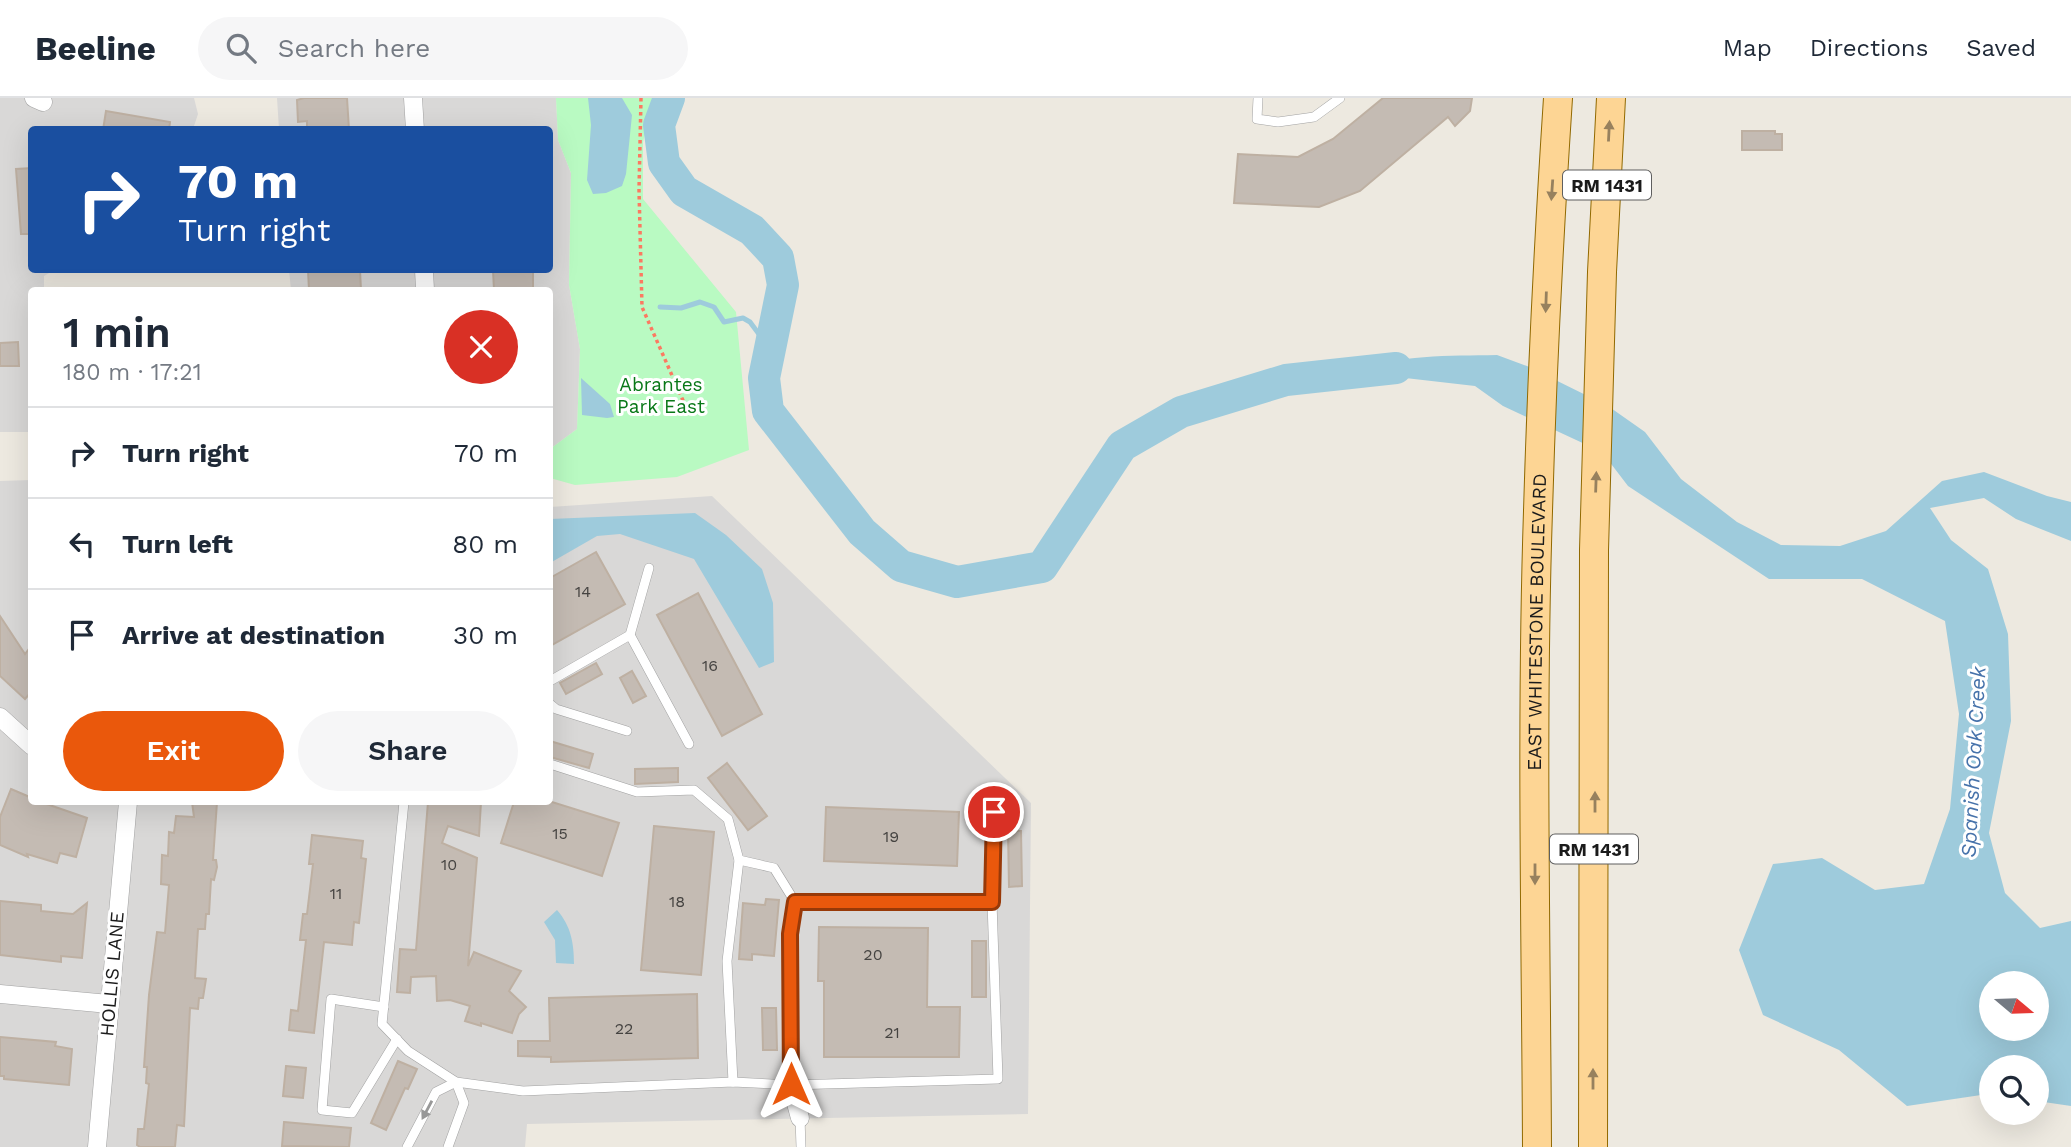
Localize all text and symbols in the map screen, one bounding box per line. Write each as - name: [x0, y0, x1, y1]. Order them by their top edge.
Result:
- search box: [198, 17, 688, 80]
- text: Beeline: [35, 29, 156, 68]
- icon: search: [222, 29, 260, 67]
- text: Search here: [278, 33, 430, 63]
- text: Map: [1723, 34, 1772, 62]
- text: Directions: [1810, 34, 1928, 62]
- text: Saved: [1966, 34, 2036, 62]
- one-way arrow: [1604, 119, 1615, 141]
- text: 70 m: [178, 152, 298, 210]
- icon: right: [63, 154, 154, 245]
- road number: RM 1431: [1563, 170, 1651, 200]
- one-way arrow: [1546, 180, 1557, 202]
- text: Turn right: [178, 211, 330, 249]
- one-way arrow: [1540, 291, 1551, 313]
- text: 1 min: [63, 308, 171, 357]
- button: close: [444, 310, 518, 384]
- text: 180 m · 17:21: [63, 359, 202, 386]
- park label: Abrantes Park East: [617, 373, 705, 418]
- icon: right: [63, 434, 101, 472]
- text: Turn right: [122, 438, 249, 468]
- text: 70 m: [454, 438, 518, 468]
- one-way arrow: [1591, 471, 1602, 493]
- street label: EAST WHITESTONE BOULEVARD: [1523, 473, 1551, 771]
- icon: left: [63, 525, 101, 563]
- text: Turn left: [122, 529, 233, 559]
- text: 80 m: [452, 529, 518, 559]
- house number: 14: [575, 582, 591, 601]
- icon: arrive: [63, 616, 101, 654]
- text: Arrive at destination: [122, 620, 385, 650]
- text: 30 m: [453, 620, 518, 650]
- house number: 16: [702, 656, 718, 675]
- water label: Spanish Oak Creek: [1956, 665, 1991, 858]
- button: Exit: [63, 711, 284, 791]
- button: Share: [298, 711, 518, 791]
- pin: [964, 782, 1024, 842]
- one-way arrow: [1589, 791, 1601, 813]
- icon: arrive: [975, 793, 1013, 831]
- house number: 15: [552, 824, 568, 843]
- house number: 19: [883, 827, 899, 846]
- road number: RM 1431: [1550, 834, 1638, 864]
- house number: 10: [441, 855, 457, 874]
- one-way arrow: [1529, 863, 1541, 885]
- house number: 11: [330, 884, 342, 903]
- house number: 18: [669, 892, 685, 911]
- street label: HOLLIS LANE: [95, 911, 129, 1037]
- house number: 20: [863, 945, 883, 964]
- north arrow: [1979, 971, 2049, 1041]
- map controls: [1979, 971, 2049, 1125]
- house number: 22: [615, 1019, 633, 1038]
- house number: 21: [884, 1023, 900, 1042]
- position arrow: [754, 1047, 828, 1121]
- button: search: [1979, 1055, 2049, 1125]
- one-way arrow: [1588, 1068, 1599, 1090]
- one-way arrow: [421, 1100, 433, 1120]

